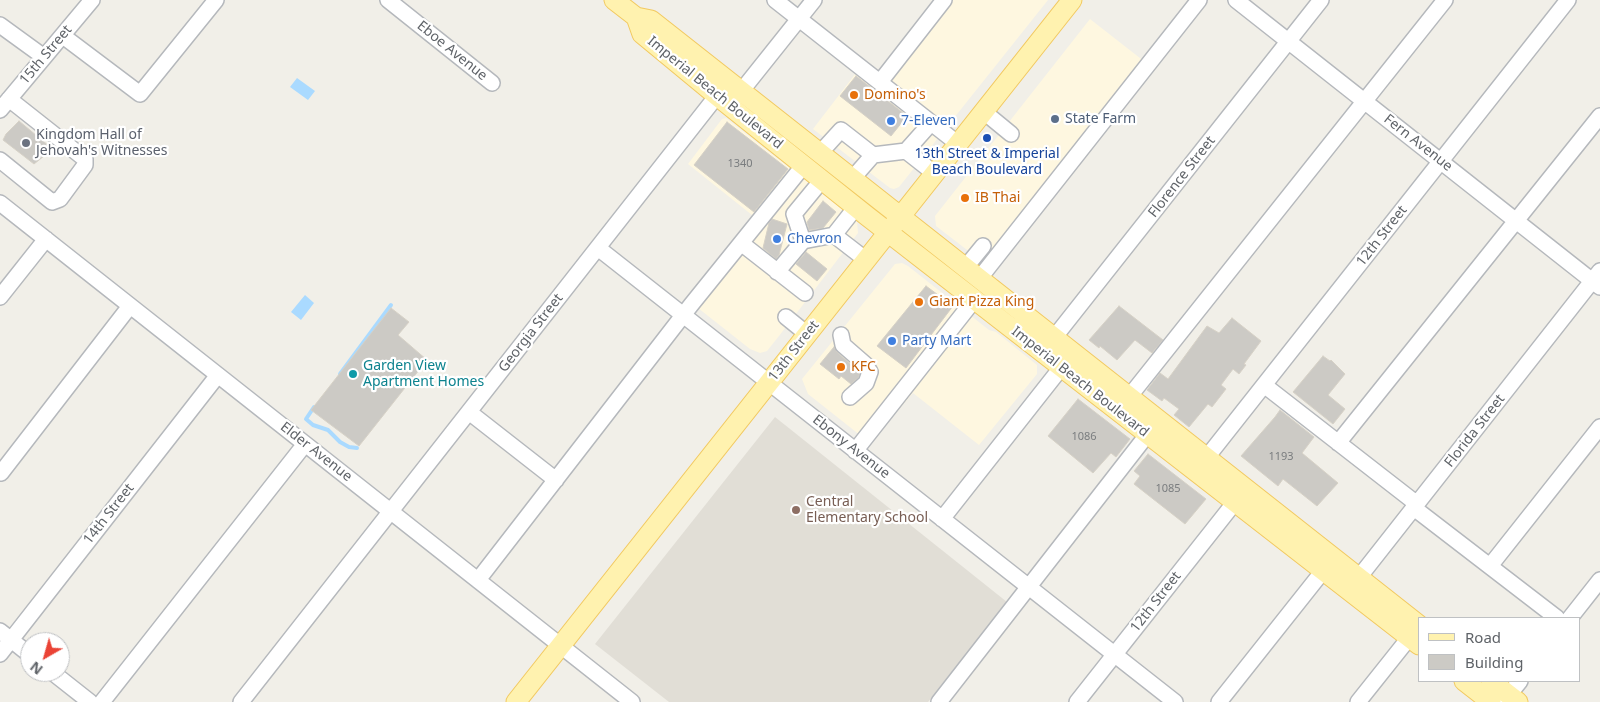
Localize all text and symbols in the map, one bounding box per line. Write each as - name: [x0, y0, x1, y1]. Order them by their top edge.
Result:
- street label: Eboe Avenue: [413, 18, 491, 84]
- street label: 15th Street: [16, 22, 76, 88]
- street label: Imperial Beach Boulevard: [644, 33, 786, 153]
- place label: Domino's: [864, 87, 926, 103]
- marker: Domino's: [848, 89, 860, 101]
- place label: State Farm: [1065, 111, 1136, 127]
- street label: Fern Avenue: [1380, 111, 1456, 175]
- place label: 7-Eleven: [901, 113, 956, 129]
- marker: State Farm: [1049, 113, 1061, 125]
- marker: 7-Eleven: [885, 115, 897, 127]
- place label: Kingdom Hall of Jehovah's Witnesses: [36, 127, 167, 160]
- marker: 13th Street & Imperial Beach Boulevard: [981, 132, 993, 144]
- street label: Florence Street: [1145, 133, 1219, 221]
- marker: Kingdom Hall of Jehovah's Witnesses: [20, 137, 32, 149]
- place label: 13th Street & Imperial Beach Boulevard: [914, 146, 1060, 178]
- house number: 1340: [727, 157, 753, 171]
- place label: IB Thai: [975, 190, 1020, 206]
- marker: IB Thai: [959, 192, 971, 204]
- street label: 12th Street: [1353, 202, 1411, 270]
- place label: Chevron: [787, 231, 842, 247]
- marker: Chevron: [771, 233, 783, 245]
- street label: Georgia Street: [495, 290, 567, 376]
- place label: Giant Pizza King: [929, 294, 1034, 310]
- marker: Giant Pizza King: [913, 296, 925, 308]
- street label: 13th Street: [765, 317, 823, 385]
- street label: Imperial Beach Boulevard: [1008, 323, 1152, 441]
- place label: Party Mart: [902, 333, 971, 349]
- marker: Party Mart: [886, 335, 898, 347]
- place label: Garden View Apartment Homes: [363, 358, 484, 391]
- place label: KFC: [851, 359, 876, 375]
- marker: KFC: [835, 361, 847, 373]
- marker: Garden View Apartment Homes: [347, 368, 359, 380]
- street label: Florida Street: [1441, 391, 1509, 471]
- street label: Ebony Avenue: [809, 412, 893, 482]
- street label: Elder Avenue: [277, 419, 355, 485]
- house number: 1086: [1071, 430, 1097, 444]
- house number: 1193: [1268, 450, 1294, 464]
- street label: 14th Street: [80, 480, 138, 548]
- house number: 1085: [1155, 482, 1181, 496]
- place label: Central Elementary School: [806, 494, 928, 526]
- marker: Central Elementary School: [790, 504, 802, 516]
- street label: 12th Street: [1127, 568, 1185, 636]
- legend: [1418, 617, 1580, 682]
- text: Road: [1465, 627, 1501, 647]
- north arrow: [20, 632, 70, 682]
- text: Building: [1465, 652, 1523, 672]
- text: N: [26, 657, 46, 679]

